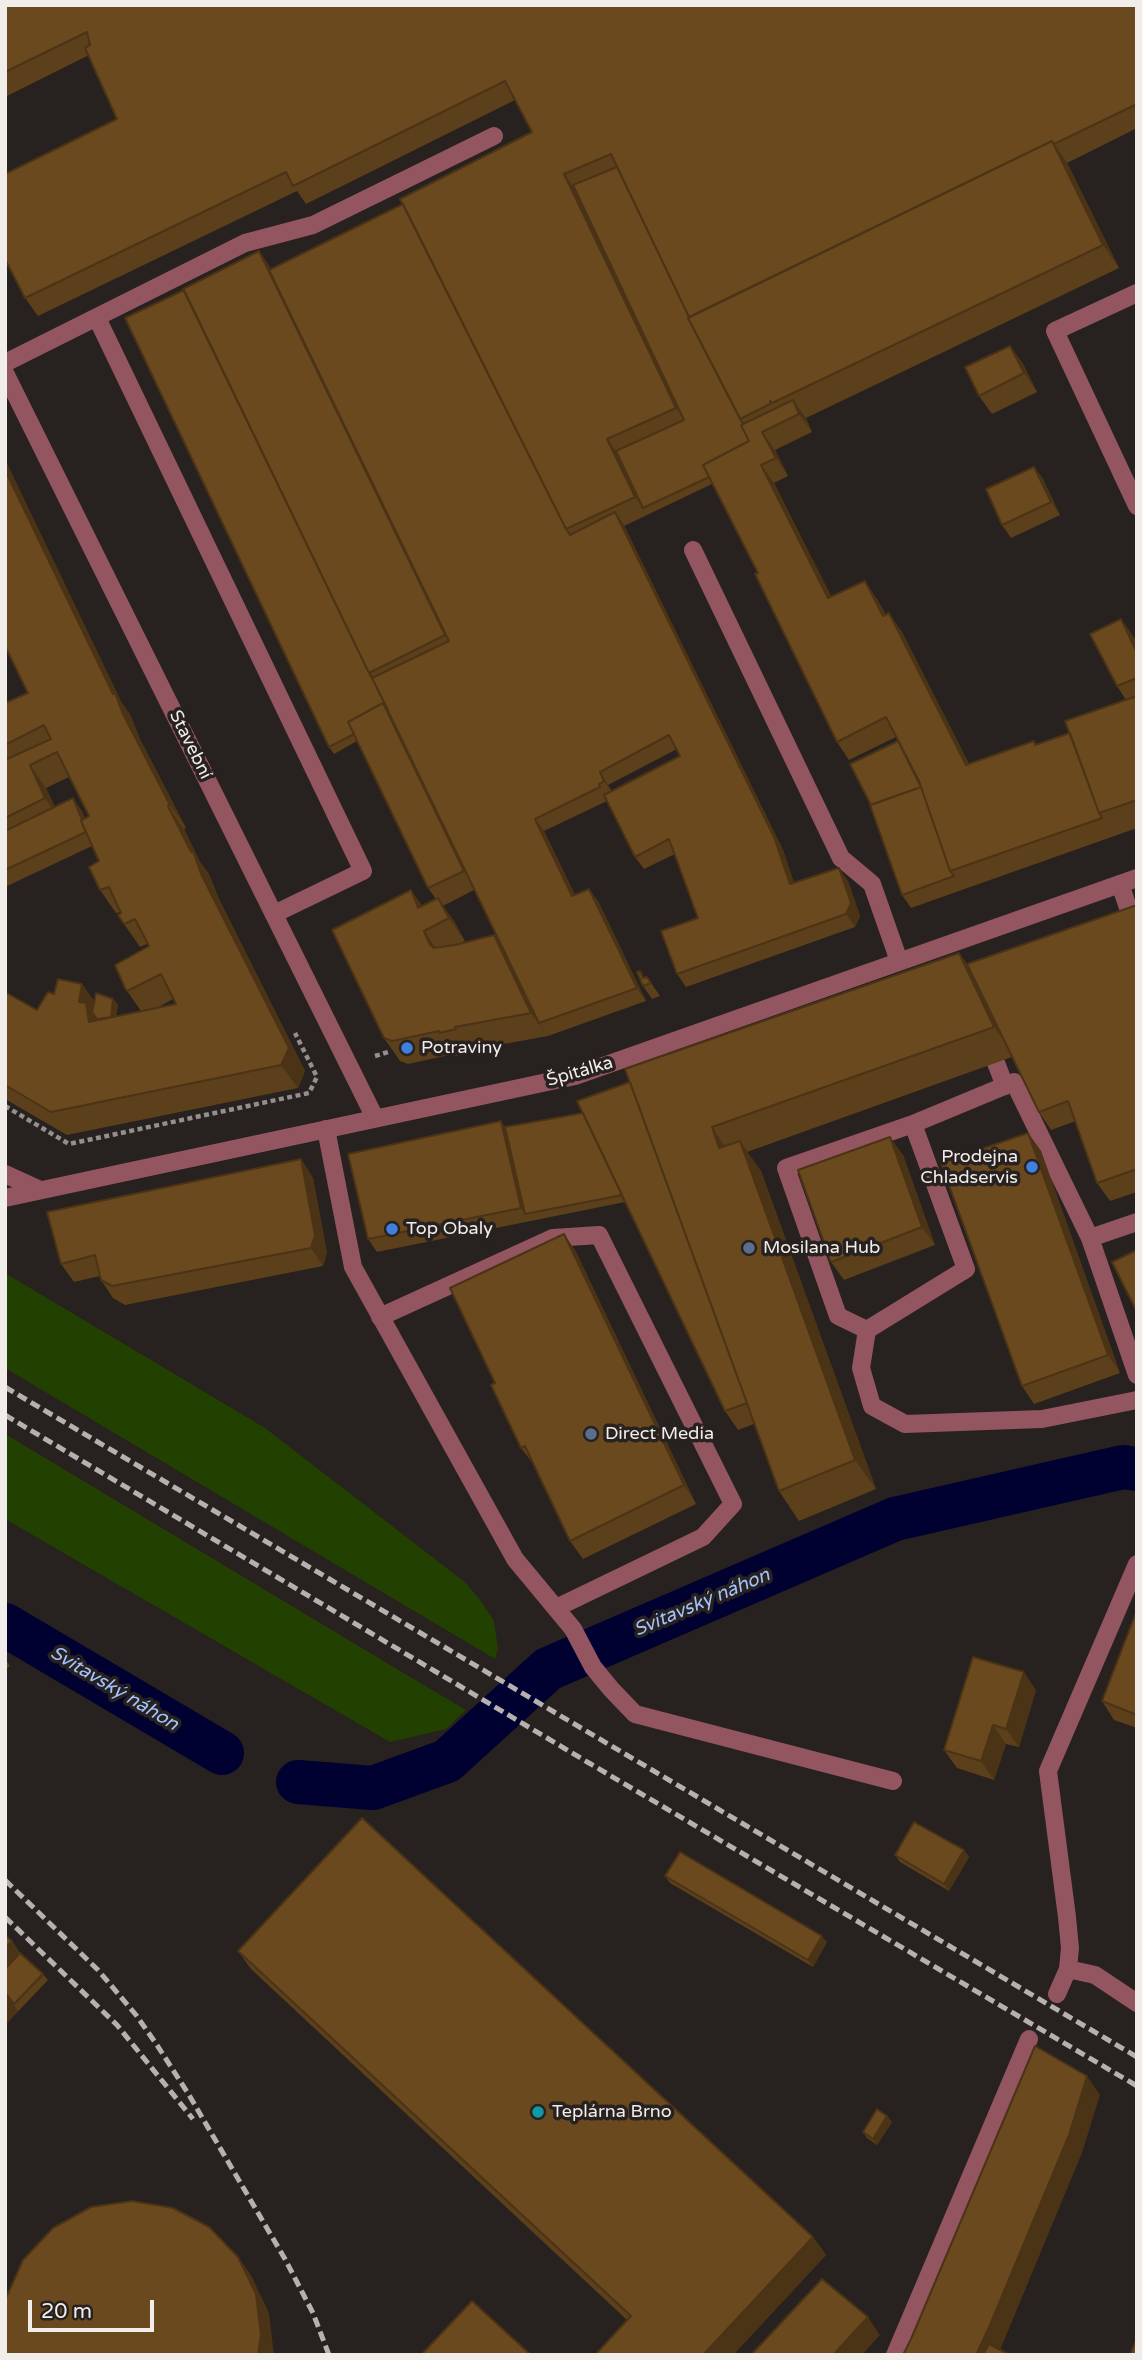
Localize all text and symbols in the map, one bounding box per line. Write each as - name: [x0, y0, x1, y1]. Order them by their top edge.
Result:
- street label: Stavební: [164, 707, 216, 783]
- place label: Potraviny: [421, 1037, 502, 1059]
- marker: Potraviny: [399, 1040, 415, 1056]
- street label: Špitálka: [544, 1052, 616, 1092]
- place label: Prodejna Chladservis: [920, 1146, 1018, 1188]
- marker: Prodejna Chladservis: [1024, 1159, 1040, 1175]
- place label: Top Obaly: [406, 1218, 493, 1240]
- marker: Top Obaly: [384, 1221, 400, 1237]
- place label: Mosilana Hub: [763, 1237, 880, 1259]
- marker: Mosilana Hub: [741, 1240, 757, 1256]
- place label: Direct Media: [605, 1423, 714, 1445]
- marker: Direct Media: [583, 1426, 599, 1442]
- water label: Svitavský náhon: [631, 1564, 773, 1642]
- water label: Svitavský náhon: [46, 1642, 182, 1736]
- place label: Teplárna Brno: [552, 2101, 672, 2123]
- marker: Teplárna Brno: [530, 2104, 546, 2120]
- scale bar: [32, 2286, 158, 2330]
- text: 20 m: [41, 2299, 92, 2324]

